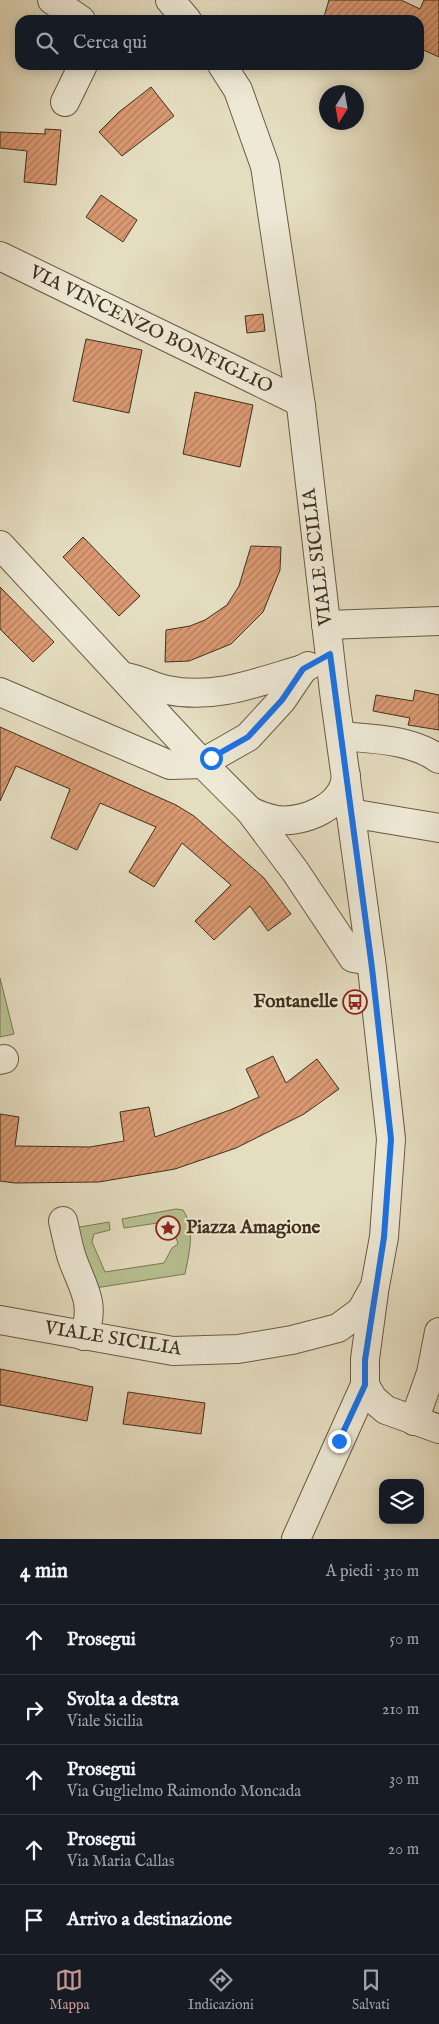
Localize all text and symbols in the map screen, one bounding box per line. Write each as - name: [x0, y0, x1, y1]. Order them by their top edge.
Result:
- search box: [15, 15, 424, 70]
- icon: search: [33, 29, 61, 57]
- text: Cerca qui: [73, 31, 147, 55]
- north arrow: [319, 85, 364, 130]
- street label: VIA VINCENZO BONFIGLIO: [25, 260, 277, 400]
- street label: VIALE SICILIA: [298, 486, 338, 628]
- route start: [200, 747, 223, 770]
- bus stop icon: Fontanelle: [342, 989, 368, 1015]
- place label: Fontanelle: [253, 990, 338, 1014]
- place icon: Piazza Amagione: [155, 1215, 181, 1241]
- place label: Piazza Amagione: [186, 1216, 321, 1240]
- street label: VIALE SICILIA: [42, 1316, 184, 1362]
- route end: [328, 1430, 351, 1453]
- map controls: [379, 1479, 424, 1524]
- button: layers: [379, 1479, 424, 1524]
- text: 4 min: [20, 1558, 68, 1585]
- text: A piedi · 310 m: [326, 1562, 419, 1582]
- icon: ahead: [20, 1626, 48, 1654]
- text: Prosegui: [67, 1628, 136, 1652]
- text: 50 m: [390, 1630, 419, 1650]
- text: Svolta a destra: [67, 1688, 179, 1712]
- icon: right: [20, 1696, 48, 1724]
- text: 210 m: [382, 1700, 419, 1720]
- text: Viale Sicilia: [67, 1712, 143, 1732]
- text: Prosegui: [67, 1758, 136, 1782]
- icon: ahead: [20, 1766, 48, 1794]
- text: 30 m: [389, 1770, 419, 1790]
- text: Via Guglielmo Raimondo Moncada: [67, 1782, 301, 1802]
- text: Prosegui: [67, 1828, 136, 1852]
- icon: ahead: [20, 1836, 48, 1864]
- text: 20 m: [388, 1840, 419, 1860]
- text: Via Maria Callas: [67, 1852, 174, 1872]
- icon: arrive: [20, 1906, 48, 1934]
- text: Arrivo a destinazione: [67, 1908, 232, 1932]
- tab: Mappa: [49, 1966, 90, 2014]
- tab: Indicazioni: [188, 1966, 254, 2014]
- tab: Salvati: [352, 1966, 390, 2014]

